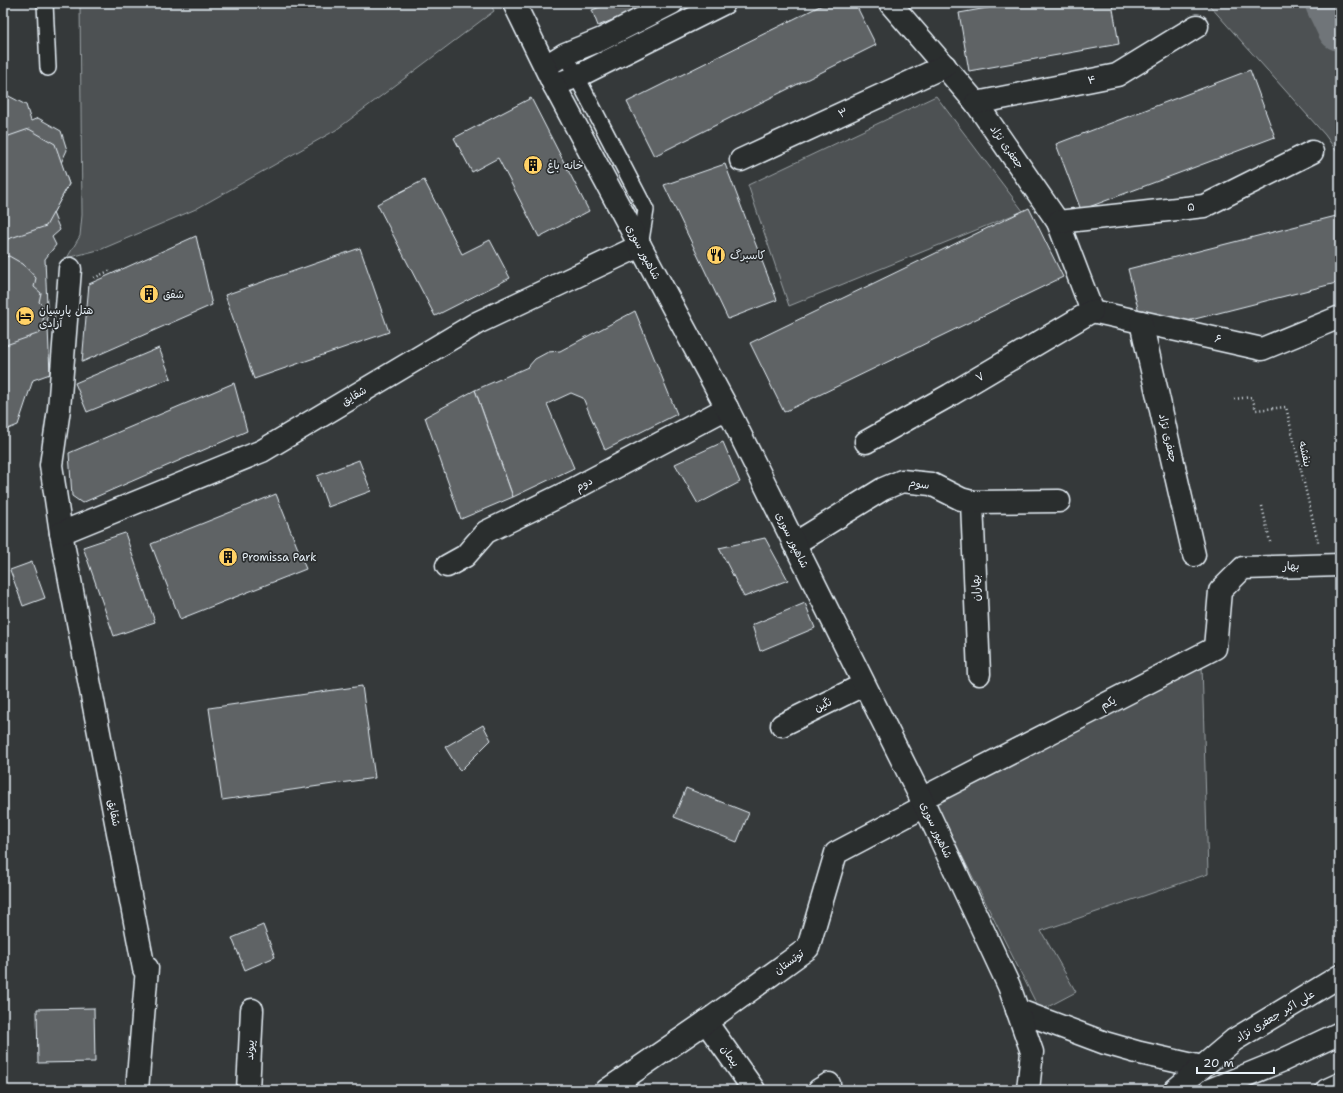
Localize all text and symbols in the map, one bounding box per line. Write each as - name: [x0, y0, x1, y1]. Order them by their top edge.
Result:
- street label: ۴: [1087, 72, 1097, 88]
- street label: ۳: [836, 104, 850, 122]
- street label: جعفری نژاد: [986, 122, 1028, 172]
- building icon: خانه باغ: [522, 154, 544, 176]
- place label: خانه باغ: [547, 158, 583, 174]
- street label: ۵: [1186, 199, 1196, 215]
- street label: شاهپور سوری: [622, 222, 664, 282]
- restaurant icon: کاسبرگ: [705, 244, 727, 266]
- place label: کاسبرگ: [730, 248, 765, 263]
- building icon: شفق: [138, 283, 160, 305]
- place label: شفق: [163, 287, 184, 302]
- place label: هتل پارسیان آزادی: [39, 303, 93, 331]
- hotel icon: هتل پارسیان آزادی: [14, 305, 36, 327]
- street label: ۶: [1213, 331, 1223, 347]
- street label: ۷: [973, 368, 987, 385]
- street label: شقایق: [339, 383, 369, 409]
- street label: جعفری نژاد: [1155, 412, 1181, 464]
- street label: بنفشه: [1295, 440, 1315, 468]
- street label: دوم: [573, 473, 596, 496]
- street label: سوم: [907, 475, 930, 494]
- street label: شاهپور سوری: [772, 509, 812, 571]
- building icon: Promissa Park: [217, 546, 239, 568]
- place label: Promissa Park: [242, 550, 316, 565]
- street label: بهار: [1282, 558, 1299, 574]
- street label: بهاران: [968, 574, 984, 602]
- street label: یکم: [1098, 693, 1119, 714]
- street label: نگین: [812, 694, 834, 716]
- street label: شقایق: [104, 798, 124, 828]
- street label: شاهپور سوری: [916, 799, 956, 861]
- street label: توتستان: [771, 946, 808, 978]
- street label: علی اکبر جعفری نژاد: [1233, 986, 1317, 1046]
- street label: پیوند: [242, 1039, 258, 1061]
- street label: پیمان: [717, 1042, 743, 1070]
- scale bar: [1197, 1049, 1274, 1075]
- text: 20 m: [1203, 1055, 1234, 1071]

